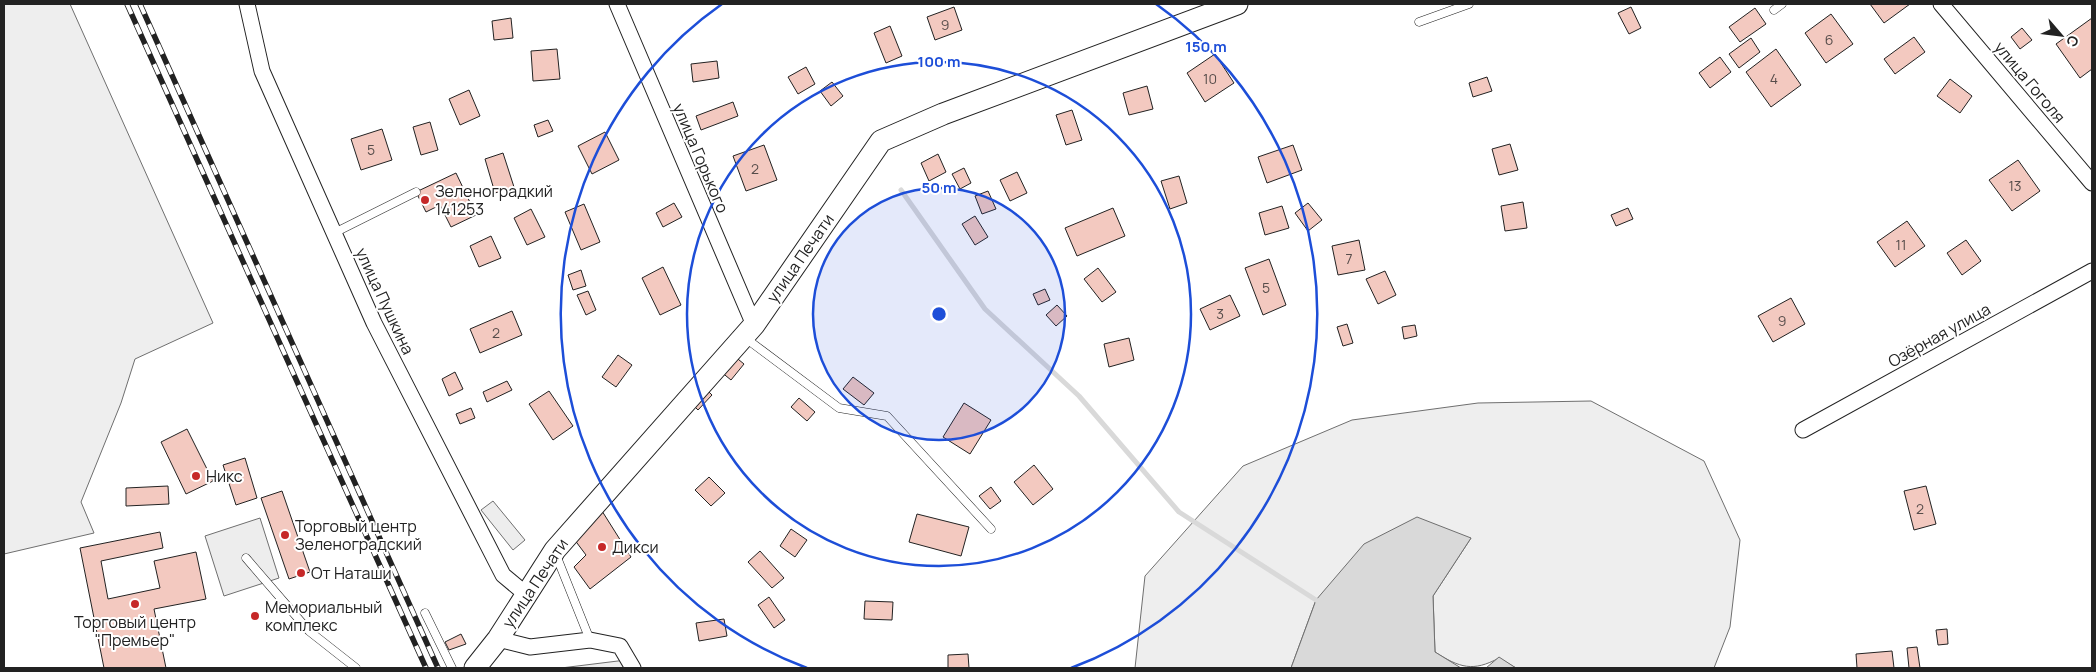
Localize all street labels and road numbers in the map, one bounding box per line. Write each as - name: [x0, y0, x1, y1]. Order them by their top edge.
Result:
- street label: улица Гоголя: [1989, 37, 2071, 127]
- street label: улица Горького: [668, 100, 734, 216]
- street label: улица Печати: [761, 209, 839, 307]
- street label: улица Пушкина: [351, 244, 419, 358]
- street label: Озёрная улица: [1884, 298, 1994, 372]
- street label: улица Печати: [497, 534, 573, 632]

